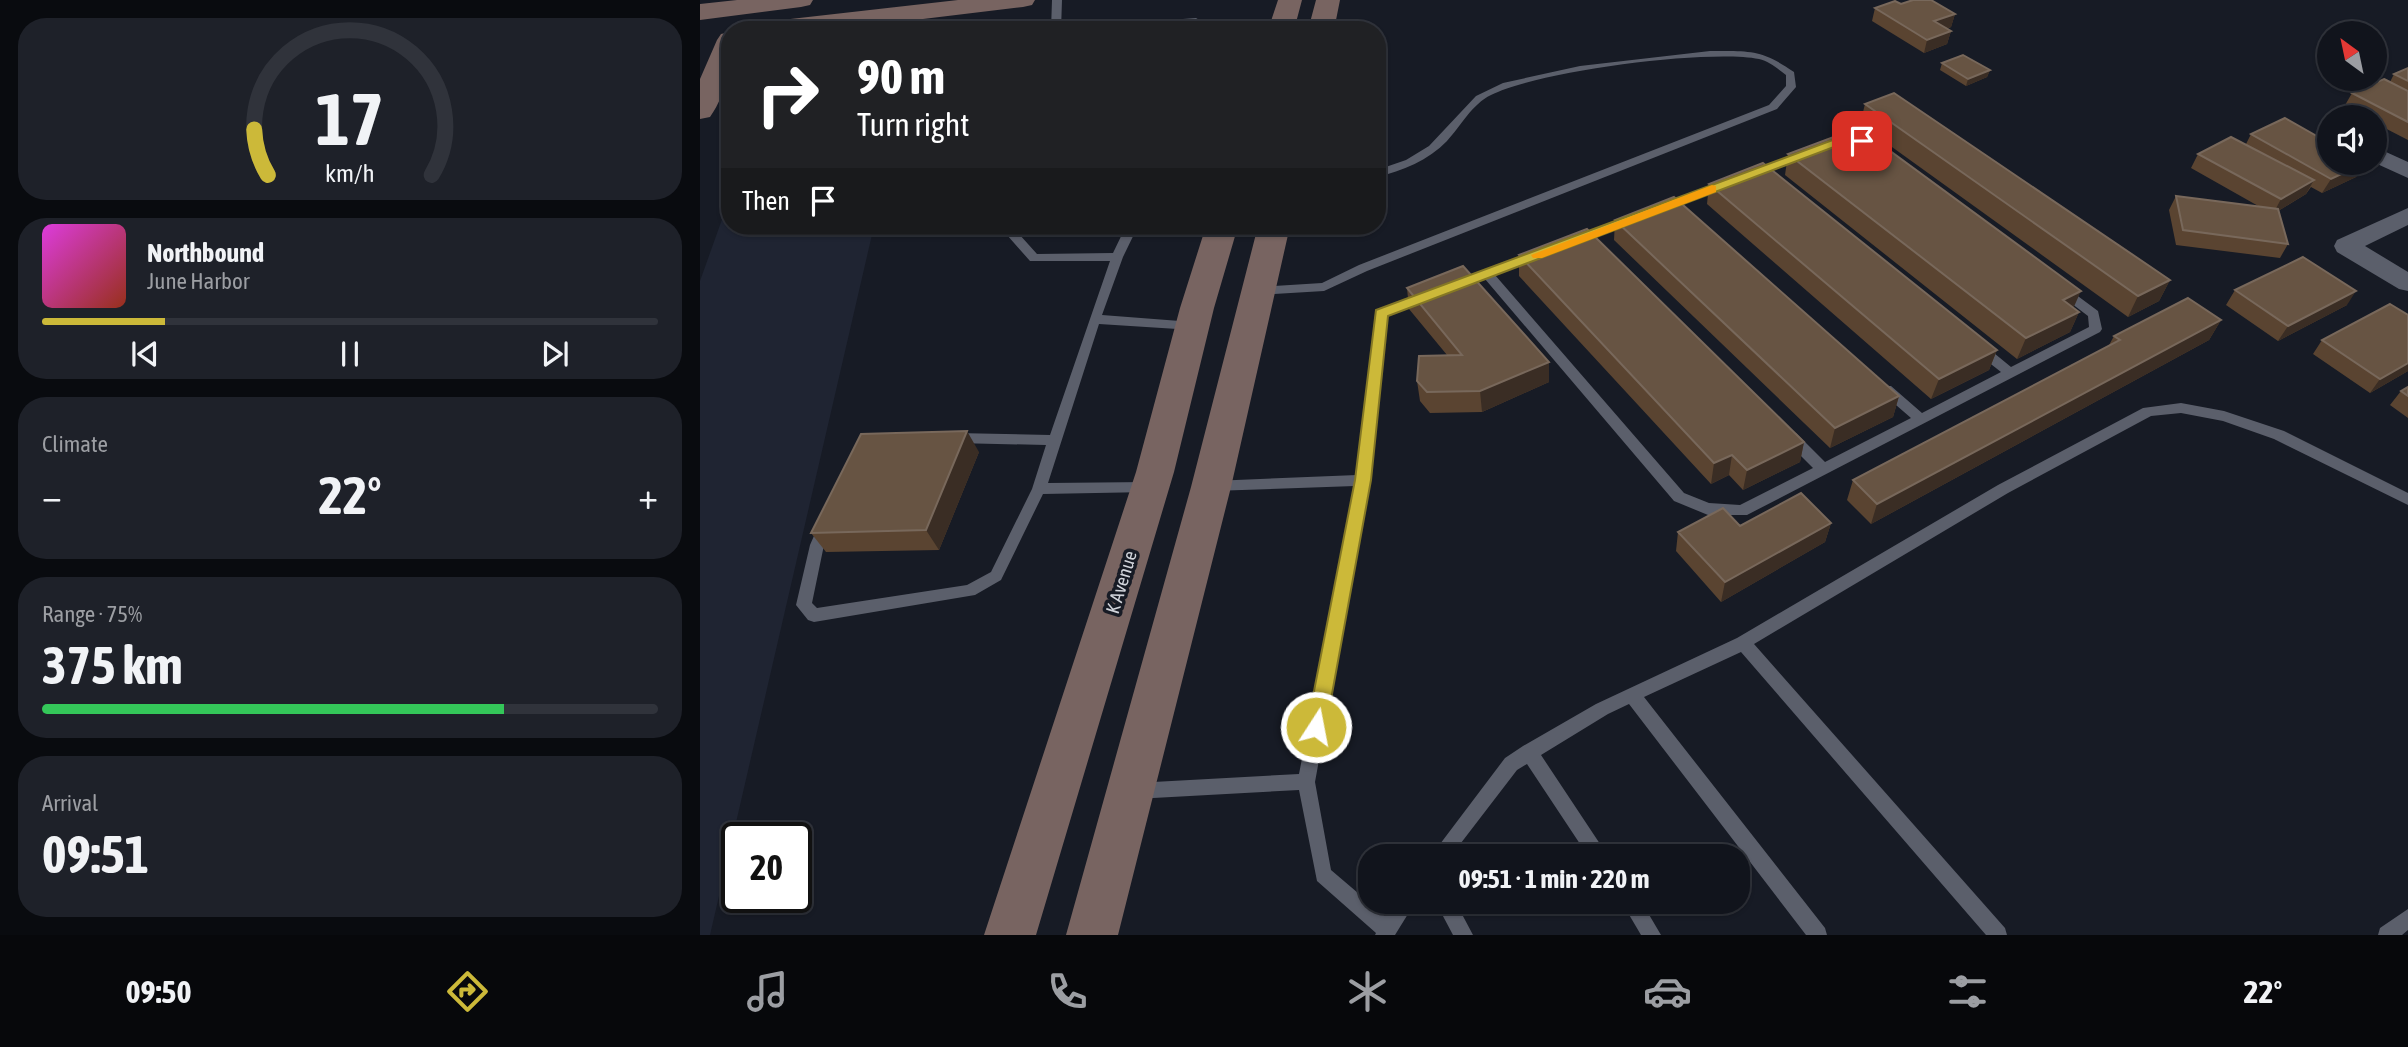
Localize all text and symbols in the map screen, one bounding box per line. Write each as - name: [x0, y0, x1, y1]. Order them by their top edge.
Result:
- north arrow: [2317, 21, 2387, 91]
- map controls: [2317, 21, 2387, 175]
- text: 90 m: [857, 48, 945, 104]
- icon: right: [742, 49, 833, 140]
- text: 17: [316, 77, 384, 160]
- button: sound: [2317, 105, 2387, 175]
- text: Turn right: [857, 106, 970, 143]
- pin: [1832, 111, 1892, 171]
- icon: arrive: [1843, 122, 1881, 160]
- text: km/h: [325, 159, 375, 187]
- icon: arrive: [804, 182, 842, 220]
- text: Then: [742, 186, 790, 216]
- text: Northbound: [147, 238, 264, 268]
- text: June Harbor: [147, 268, 250, 294]
- icon: previous: [126, 335, 164, 373]
- icon: pause: [331, 335, 369, 373]
- icon: next: [536, 335, 574, 373]
- text: Climate: [42, 431, 108, 457]
- text: 22°: [318, 465, 382, 525]
- text: −: [42, 474, 62, 517]
- text: +: [638, 474, 658, 517]
- street label: K Avenue: [1101, 548, 1141, 616]
- text: Range · 75%: [42, 601, 142, 627]
- text: 375 km: [42, 635, 183, 695]
- position arrow: [1279, 690, 1353, 764]
- text: Arrival: [42, 790, 98, 816]
- speed limit sign: 20: [721, 822, 812, 913]
- text: 09:51: [42, 824, 149, 884]
- text: 09:51 · 1 min · 220 m: [1459, 864, 1649, 894]
- icon: directions: [443, 967, 492, 1016]
- icon: music: [743, 967, 792, 1016]
- icon: phone: [1043, 967, 1092, 1016]
- icon: climate: [1343, 967, 1392, 1016]
- icon: car: [1643, 967, 1692, 1016]
- icon: filters: [1943, 967, 1992, 1016]
- text: 09:50: [126, 973, 191, 1010]
- text: 22°: [2243, 973, 2282, 1010]

